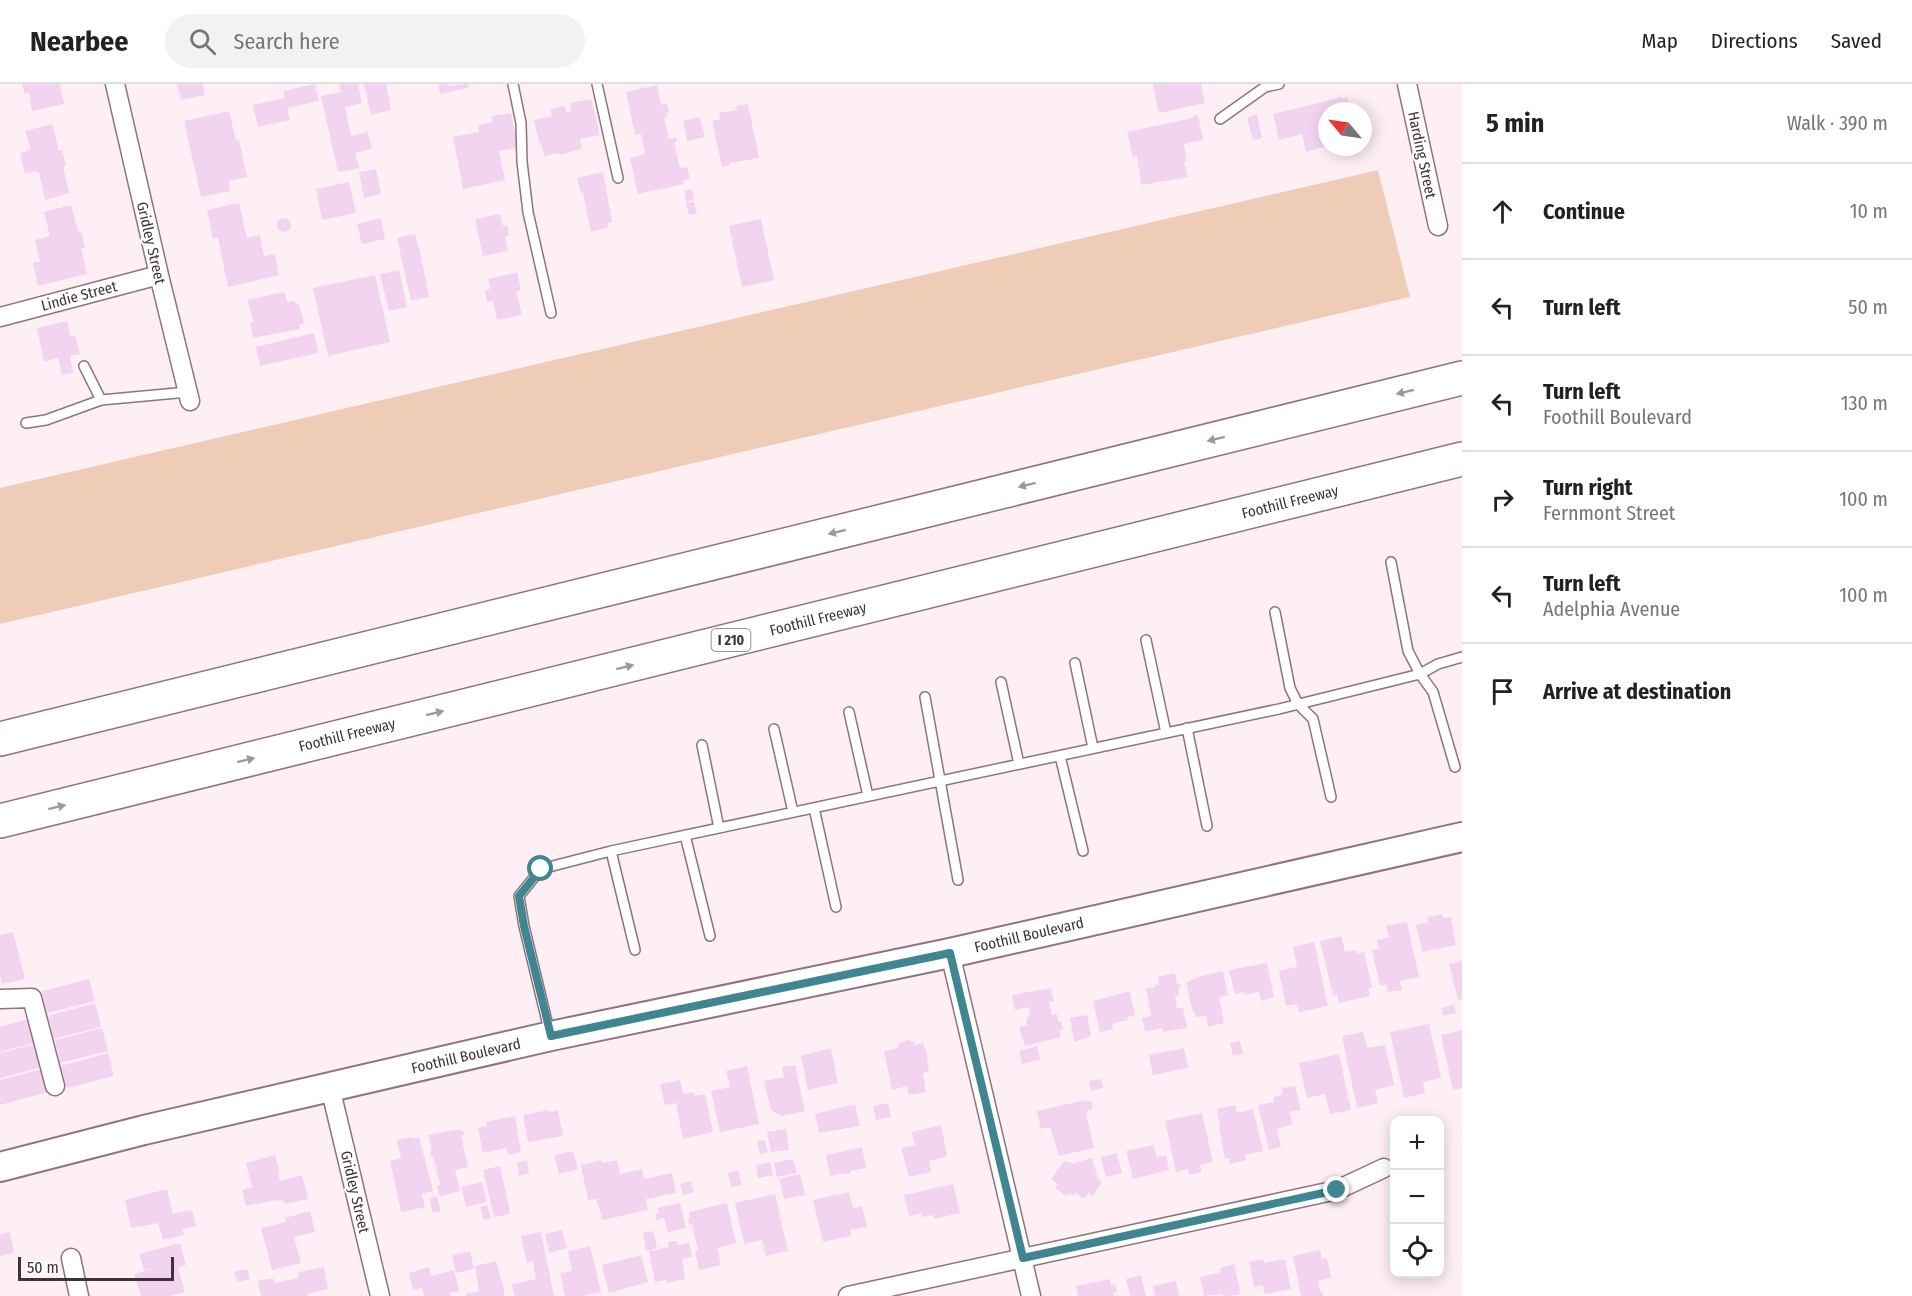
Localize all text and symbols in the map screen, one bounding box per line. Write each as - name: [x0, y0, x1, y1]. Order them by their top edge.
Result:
- search box: [165, 14, 585, 68]
- text: Nearbee: [30, 25, 129, 58]
- icon: search: [186, 25, 219, 58]
- text: Search here: [234, 28, 340, 55]
- text: Map: [1641, 28, 1678, 54]
- text: Directions: [1711, 28, 1798, 54]
- text: Saved: [1831, 28, 1882, 54]
- north arrow: [1318, 102, 1372, 156]
- text: 5 min: [1486, 108, 1544, 139]
- street label: Harding Street: [1404, 110, 1440, 200]
- text: Walk · 390 m: [1787, 111, 1888, 135]
- icon: ahead: [1486, 195, 1519, 228]
- text: Continue: [1543, 198, 1625, 225]
- text: 10 m: [1850, 199, 1888, 223]
- street label: Gridley Street: [133, 200, 169, 286]
- street label: Lindie Street: [39, 277, 119, 315]
- icon: left: [1486, 291, 1519, 324]
- text: Turn left: [1543, 294, 1621, 321]
- text: 50 m: [1848, 295, 1888, 319]
- text: Turn left: [1543, 378, 1621, 405]
- one-way arrow: [1396, 387, 1414, 397]
- icon: left: [1486, 387, 1519, 420]
- text: 130 m: [1841, 391, 1888, 415]
- text: Foothill Boulevard: [1543, 405, 1692, 429]
- one-way arrow: [1207, 434, 1225, 444]
- text: Turn right: [1543, 474, 1632, 501]
- one-way arrow: [1017, 481, 1036, 491]
- street label: Foothill Freeway: [1240, 481, 1340, 523]
- icon: right: [1486, 483, 1519, 516]
- text: 100 m: [1839, 487, 1888, 511]
- text: Fernmont Street: [1543, 501, 1675, 525]
- one-way arrow: [828, 528, 846, 538]
- text: Turn left: [1543, 570, 1621, 597]
- icon: left: [1486, 579, 1519, 612]
- text: 100 m: [1839, 583, 1888, 607]
- text: Adelphia Avenue: [1543, 597, 1680, 621]
- street label: Foothill Freeway: [768, 598, 868, 640]
- road number: I 210: [712, 629, 750, 651]
- one-way arrow: [615, 661, 634, 671]
- icon: arrive: [1486, 675, 1519, 708]
- text: Arrive at destination: [1543, 678, 1731, 705]
- one-way arrow: [426, 708, 445, 718]
- street label: Foothill Freeway: [297, 714, 397, 756]
- one-way arrow: [237, 755, 255, 765]
- one-way arrow: [48, 802, 66, 812]
- route start: [527, 855, 553, 881]
- street label: Foothill Boulevard: [973, 914, 1085, 956]
- street label: Foothill Boulevard: [410, 1035, 522, 1077]
- map controls: [1390, 1116, 1444, 1278]
- button: +: [1390, 1116, 1444, 1170]
- street label: Gridley Street: [337, 1149, 373, 1235]
- button: −: [1390, 1170, 1444, 1224]
- route end: [1323, 1176, 1349, 1202]
- button: locate: [1390, 1224, 1444, 1278]
- scale bar: [18, 1254, 174, 1282]
- text: 50 m: [27, 1258, 59, 1277]

